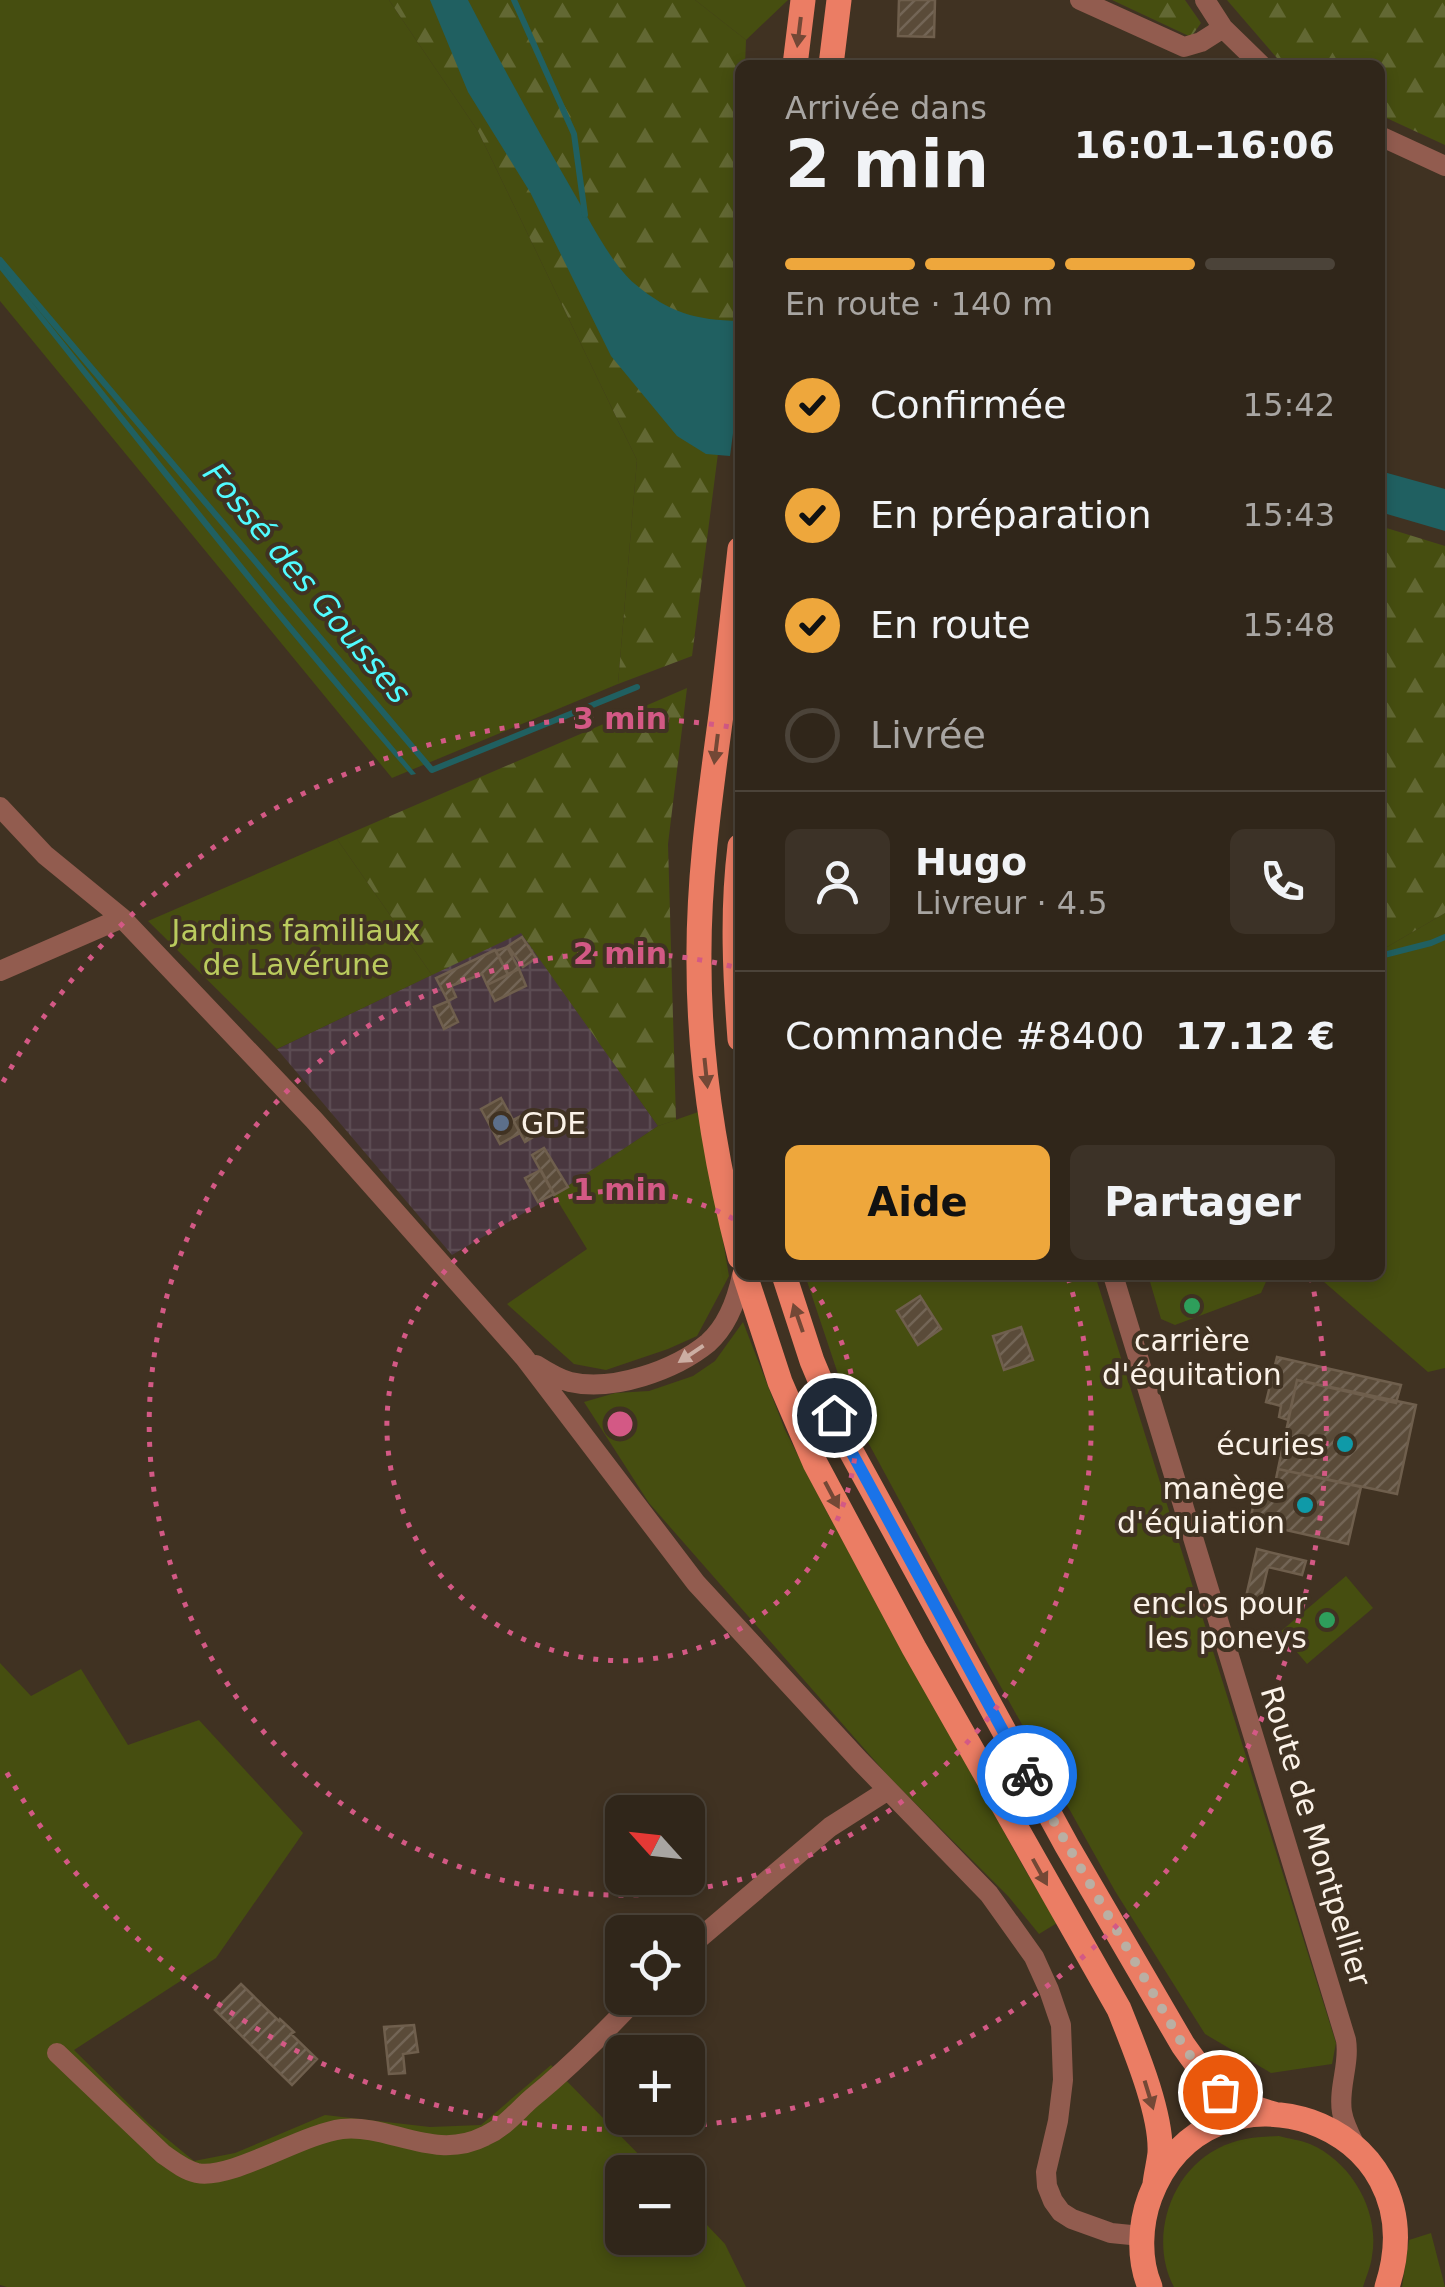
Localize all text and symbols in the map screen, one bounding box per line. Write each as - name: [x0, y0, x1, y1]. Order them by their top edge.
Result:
- one-way arrow: [791, 17, 807, 49]
- text: Arrivée dans: [785, 89, 987, 127]
- text: 16:01–16:06: [1074, 123, 1335, 167]
- text: 2 min: [785, 127, 989, 202]
- text: En route · 140 m: [785, 285, 1053, 323]
- icon: check: [785, 378, 840, 433]
- text: Confirmée: [870, 383, 1067, 427]
- text: 15:42: [1243, 386, 1335, 424]
- water label: Fossé des Gousses: [195, 455, 419, 711]
- icon: check: [785, 488, 840, 543]
- text: En préparation: [870, 493, 1152, 537]
- text: 15:43: [1243, 496, 1335, 534]
- icon: check: [785, 598, 840, 653]
- text: En route: [870, 603, 1031, 647]
- text: 15:48: [1243, 606, 1335, 644]
- text: 3 min: [573, 701, 667, 736]
- text: Livrée: [870, 713, 986, 757]
- one-way arrow: [708, 734, 724, 766]
- button: person: [785, 829, 890, 934]
- button: phone: [1230, 829, 1335, 934]
- text: Hugo: [915, 840, 1027, 884]
- text: Livreur · 4.5: [915, 884, 1108, 922]
- park label: Jardins familiaux de Lavérune: [170, 913, 420, 982]
- text: 2 min: [573, 936, 667, 971]
- text: Commande #8400: [785, 1014, 1144, 1058]
- text: 17.12 €: [1175, 1014, 1335, 1058]
- one-way arrow: [698, 1058, 714, 1090]
- place label: GDE: [521, 1106, 586, 1141]
- marker: GDE: [490, 1112, 512, 1134]
- button: Aide: [785, 1145, 1050, 1260]
- button: Partager: [1070, 1145, 1335, 1260]
- text: 1 min: [573, 1172, 667, 1207]
- marker: carrière d'équitation: [1181, 1295, 1203, 1317]
- one-way arrow: [789, 1303, 804, 1333]
- place label: carrière d'équitation: [1102, 1323, 1282, 1392]
- one-way arrow: [677, 1344, 704, 1362]
- pin: [792, 1373, 877, 1458]
- icon: home: [807, 1388, 862, 1443]
- centre of rings: [602, 1406, 638, 1442]
- place label: écuries: [1216, 1427, 1325, 1462]
- marker: écuries: [1334, 1433, 1356, 1455]
- place label: manège d'équiation: [1117, 1471, 1285, 1540]
- one-way arrow: [824, 1481, 841, 1510]
- marker: manège d'équiation: [1294, 1494, 1316, 1516]
- place label: enclos pour les poneys: [1132, 1586, 1308, 1655]
- marker: enclos pour les poneys: [1316, 1609, 1338, 1631]
- street label: Route de Montpellier: [1254, 1682, 1379, 1991]
- courier: [977, 1725, 1077, 1825]
- icon: bike: [1000, 1748, 1055, 1803]
- north arrow: [605, 1795, 705, 1895]
- map controls: [605, 1795, 705, 2255]
- one-way arrow: [1030, 1858, 1048, 1886]
- button: locate: [605, 1915, 705, 2015]
- button: +: [605, 2035, 705, 2135]
- pin: [1178, 2050, 1263, 2135]
- icon: bag: [1193, 2065, 1248, 2120]
- one-way arrow: [1142, 2081, 1157, 2111]
- button: −: [605, 2155, 705, 2255]

